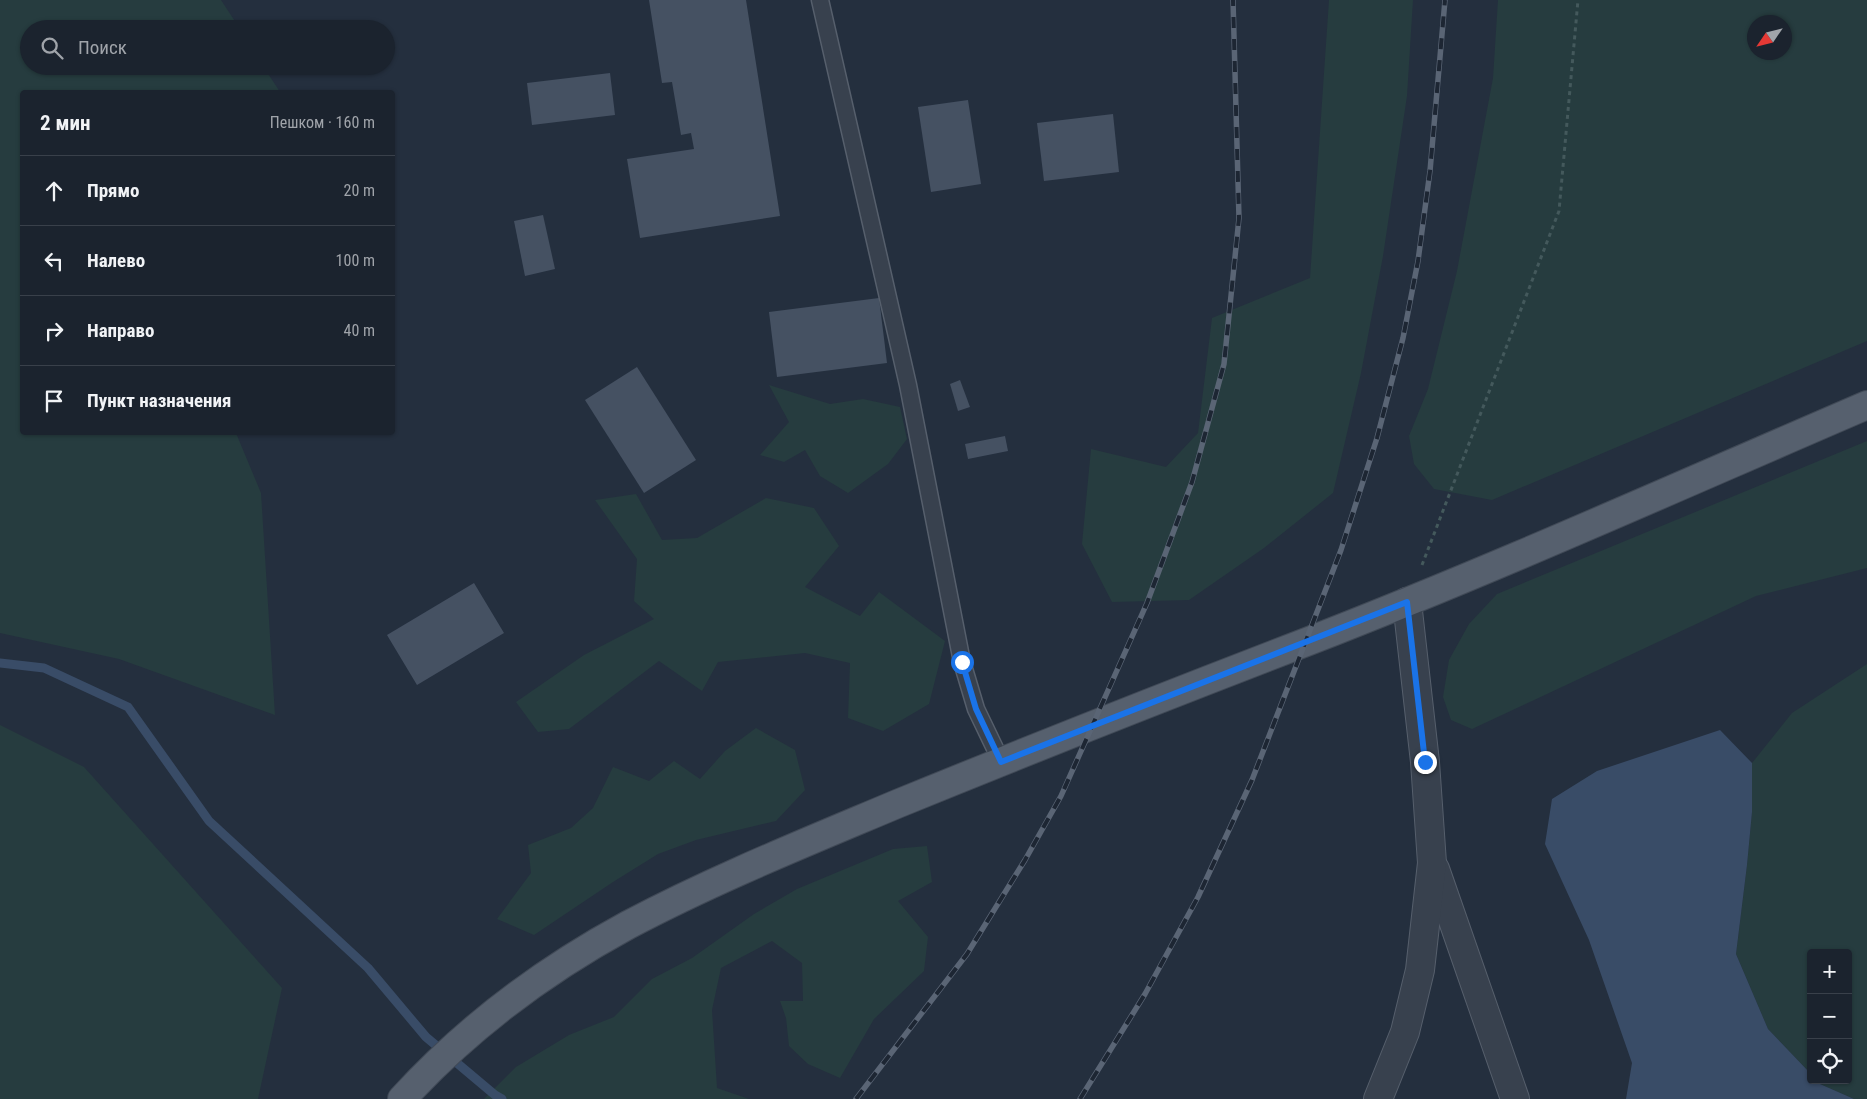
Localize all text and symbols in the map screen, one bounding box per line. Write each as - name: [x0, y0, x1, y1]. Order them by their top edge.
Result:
- north arrow: [1747, 15, 1792, 60]
- search box: [20, 20, 395, 75]
- icon: search: [38, 34, 66, 62]
- text: Поиск: [78, 36, 127, 59]
- text: 2 мин: [40, 111, 90, 135]
- text: Пешком · 160 m: [270, 113, 375, 132]
- icon: ahead: [40, 177, 68, 205]
- text: Прямо: [87, 179, 140, 202]
- text: 20 m: [343, 181, 375, 200]
- icon: left: [40, 247, 68, 275]
- text: Налево: [87, 249, 145, 272]
- text: 100 m: [336, 251, 375, 270]
- icon: right: [40, 317, 68, 345]
- text: Направо: [87, 319, 154, 342]
- text: 40 m: [343, 321, 375, 340]
- icon: arrive: [40, 387, 68, 415]
- text: Пункт назначения: [87, 389, 231, 412]
- route start: [951, 651, 974, 674]
- route end: [1414, 751, 1437, 774]
- map controls: [1807, 949, 1852, 1084]
- button: +: [1807, 949, 1852, 994]
- button: −: [1807, 994, 1852, 1039]
- button: locate: [1807, 1039, 1852, 1084]

